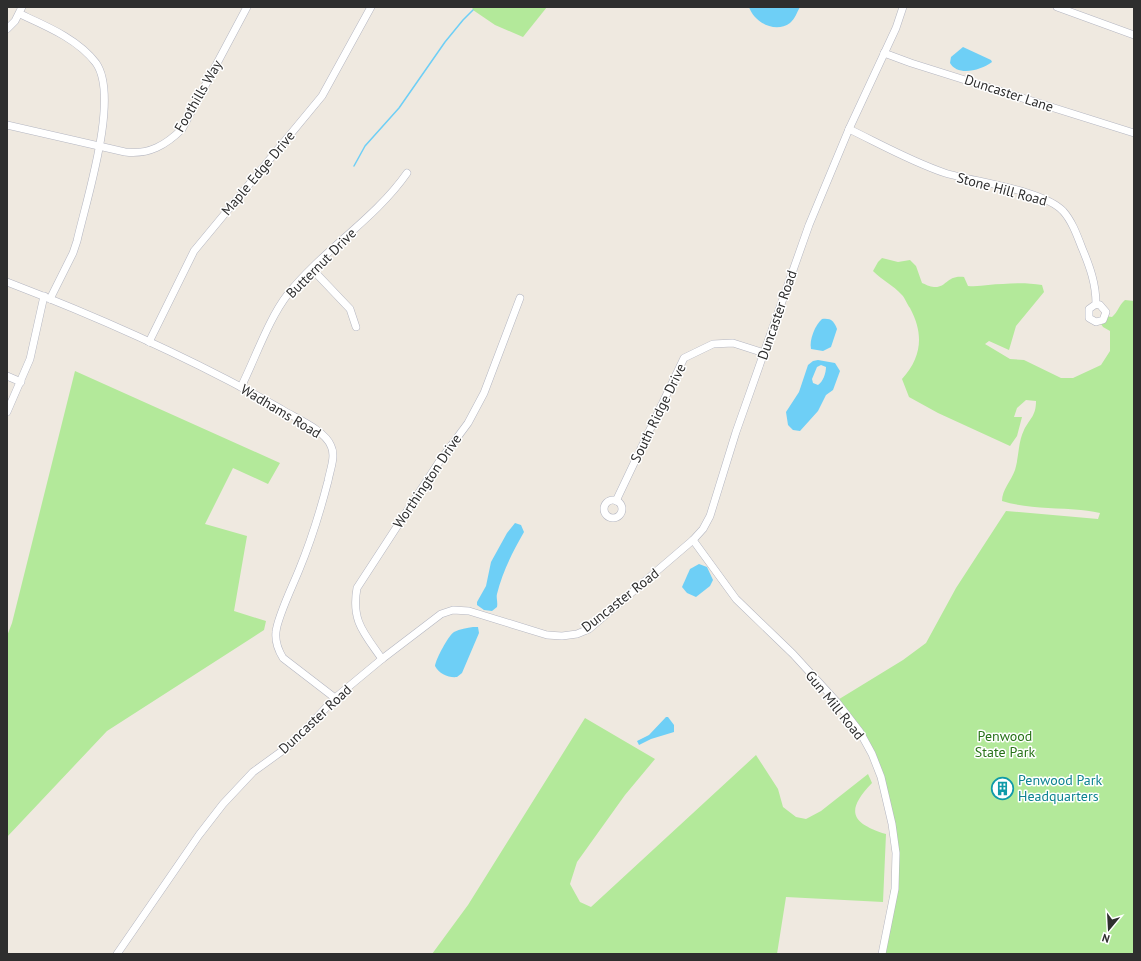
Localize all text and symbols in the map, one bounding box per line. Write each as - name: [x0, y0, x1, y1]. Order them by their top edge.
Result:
- street label: Foothills Way: [170, 56, 226, 135]
- street label: Duncaster Lane: [962, 70, 1056, 116]
- street label: Maple Edge Drive: [217, 127, 299, 219]
- street label: Stone Hill Road: [955, 168, 1049, 210]
- street label: Butternut Drive: [282, 224, 360, 302]
- street label: Duncaster Road: [753, 268, 801, 362]
- street label: South Ridge Drive: [626, 361, 690, 465]
- street label: Wadhams Road: [237, 380, 325, 442]
- street label: Worthington Drive: [389, 430, 465, 532]
- street label: Duncaster Road: [578, 564, 662, 636]
- street label: Gun Mill Road: [802, 667, 868, 743]
- street label: Duncaster Road: [275, 681, 355, 757]
- park label: Penwood State Park: [975, 727, 1035, 761]
- place label: Penwood Park Headquarters: [1018, 771, 1103, 805]
- building icon: Penwood Park Headquarters: [989, 775, 1015, 801]
- north arrow: [1089, 909, 1129, 949]
- text: N: [1100, 931, 1112, 946]

